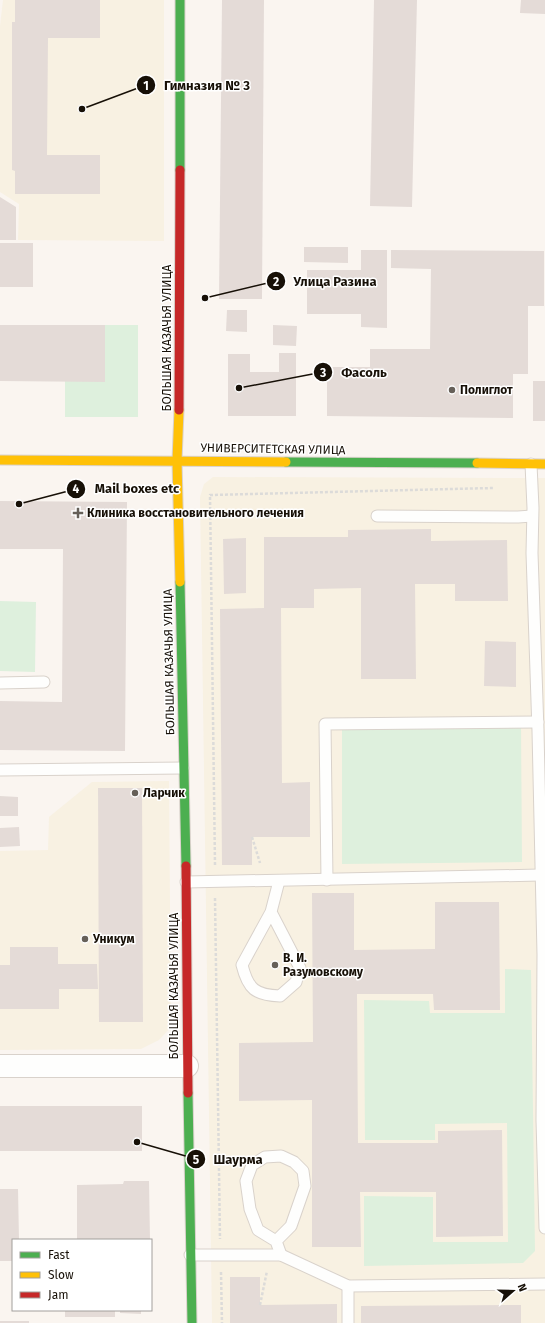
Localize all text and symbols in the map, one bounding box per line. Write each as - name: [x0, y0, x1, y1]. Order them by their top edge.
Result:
- callout: Гимназия № 3: [136, 73, 258, 98]
- text: Гимназия № 3: [164, 78, 250, 93]
- text: 1: [143, 79, 149, 93]
- street label: БОЛЬШАЯ КАЗАЧЬЯ УЛИЦА: [160, 265, 174, 411]
- callout: Улица Разина: [266, 269, 385, 294]
- text: Улица Разина: [292, 274, 377, 289]
- text: 2: [273, 275, 279, 289]
- callout: Фасоль: [313, 360, 395, 385]
- text: Фасоль: [341, 365, 387, 380]
- text: 3: [319, 366, 326, 380]
- place label: Полиглот: [460, 383, 513, 397]
- marker: Полиглот: [447, 385, 457, 395]
- street label: УНИВЕРСИТЕТСКАЯ УЛИЦА: [200, 441, 346, 457]
- callout: Mail boxes etc: [66, 476, 187, 501]
- text: Mail boxes etc: [95, 481, 180, 496]
- text: 4: [73, 482, 80, 496]
- place label: Клиника восстановительного лечения: [87, 506, 304, 520]
- marker: Клиника восстановительного лечения: [72, 507, 84, 519]
- street label: БОЛЬШАЯ КАЗАЧЬЯ УЛИЦА: [161, 588, 177, 735]
- place label: Ларчик: [143, 786, 185, 800]
- marker: Ларчик: [130, 788, 140, 798]
- street label: БОЛЬШАЯ КАЗАЧЬЯ УЛИЦА: [167, 913, 181, 1059]
- place label: Уникум: [92, 932, 134, 946]
- marker: Уникум: [80, 934, 90, 944]
- place label: В. И. Разумовскому: [283, 951, 364, 979]
- marker: В. И. Разумовскому: [270, 960, 280, 970]
- callout: Шаурма: [186, 1147, 271, 1172]
- text: Шаурма: [213, 1152, 263, 1167]
- text: 5: [193, 1153, 200, 1167]
- legend: [12, 1239, 152, 1311]
- text: Fast: [48, 1248, 70, 1262]
- text: Slow: [48, 1268, 74, 1282]
- north arrow: [493, 1271, 533, 1311]
- text: N: [515, 1282, 529, 1293]
- text: Jam: [48, 1288, 68, 1302]

